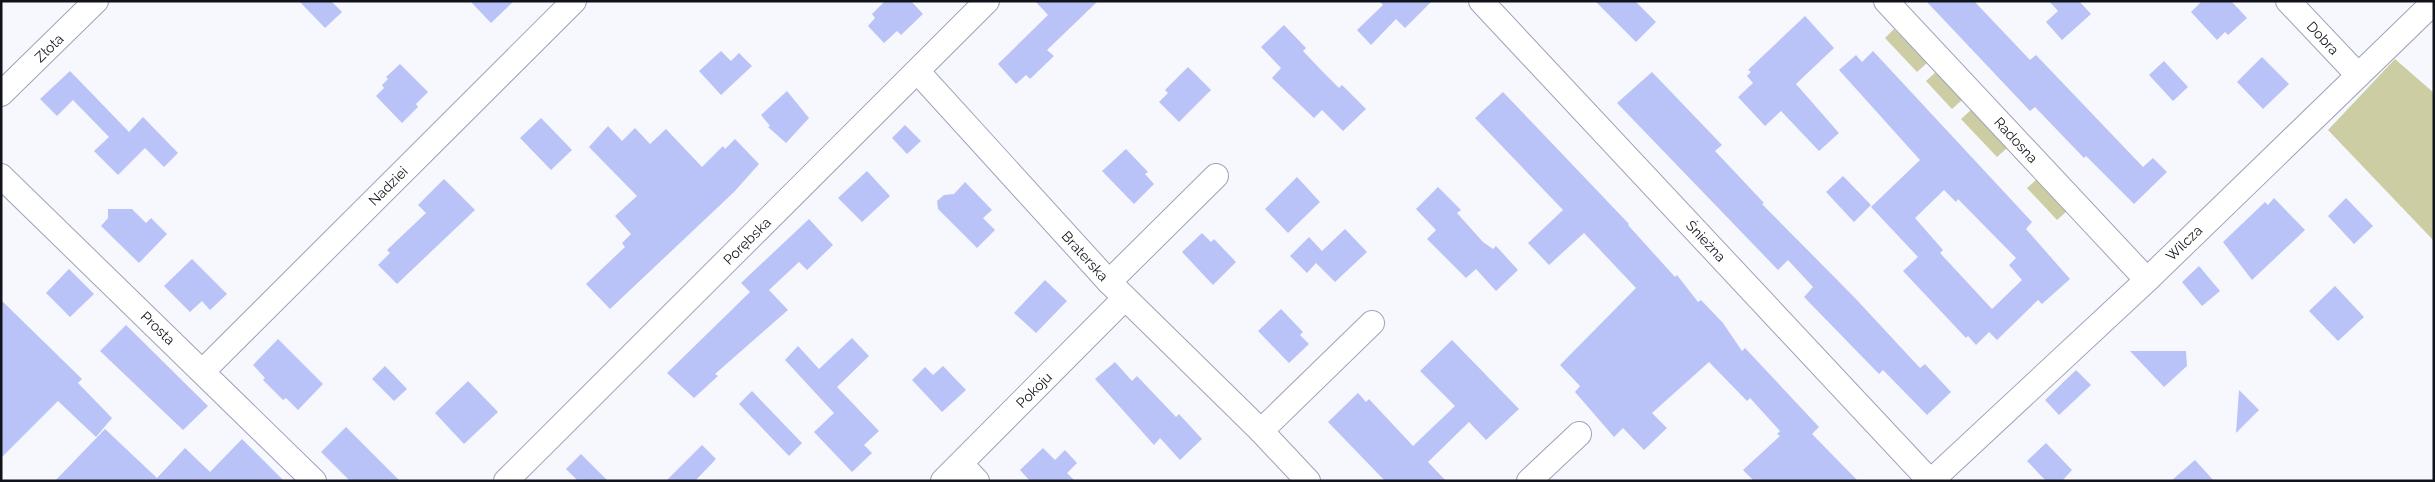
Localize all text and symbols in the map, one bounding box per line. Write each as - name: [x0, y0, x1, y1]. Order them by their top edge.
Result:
- street label: Dobra: [2304, 18, 2342, 58]
- street label: Złota: [31, 31, 67, 65]
- street label: Radosna: [1991, 114, 2041, 166]
- street label: Nadziei: [365, 163, 411, 209]
- street label: Porębska: [720, 214, 774, 268]
- street label: Śnieżna: [1683, 216, 1730, 265]
- street label: Wilcza: [2163, 222, 2205, 264]
- street label: Braterska: [1059, 228, 1111, 284]
- street label: Prosta: [138, 308, 178, 348]
- street label: Pokoju: [1013, 369, 1055, 411]

